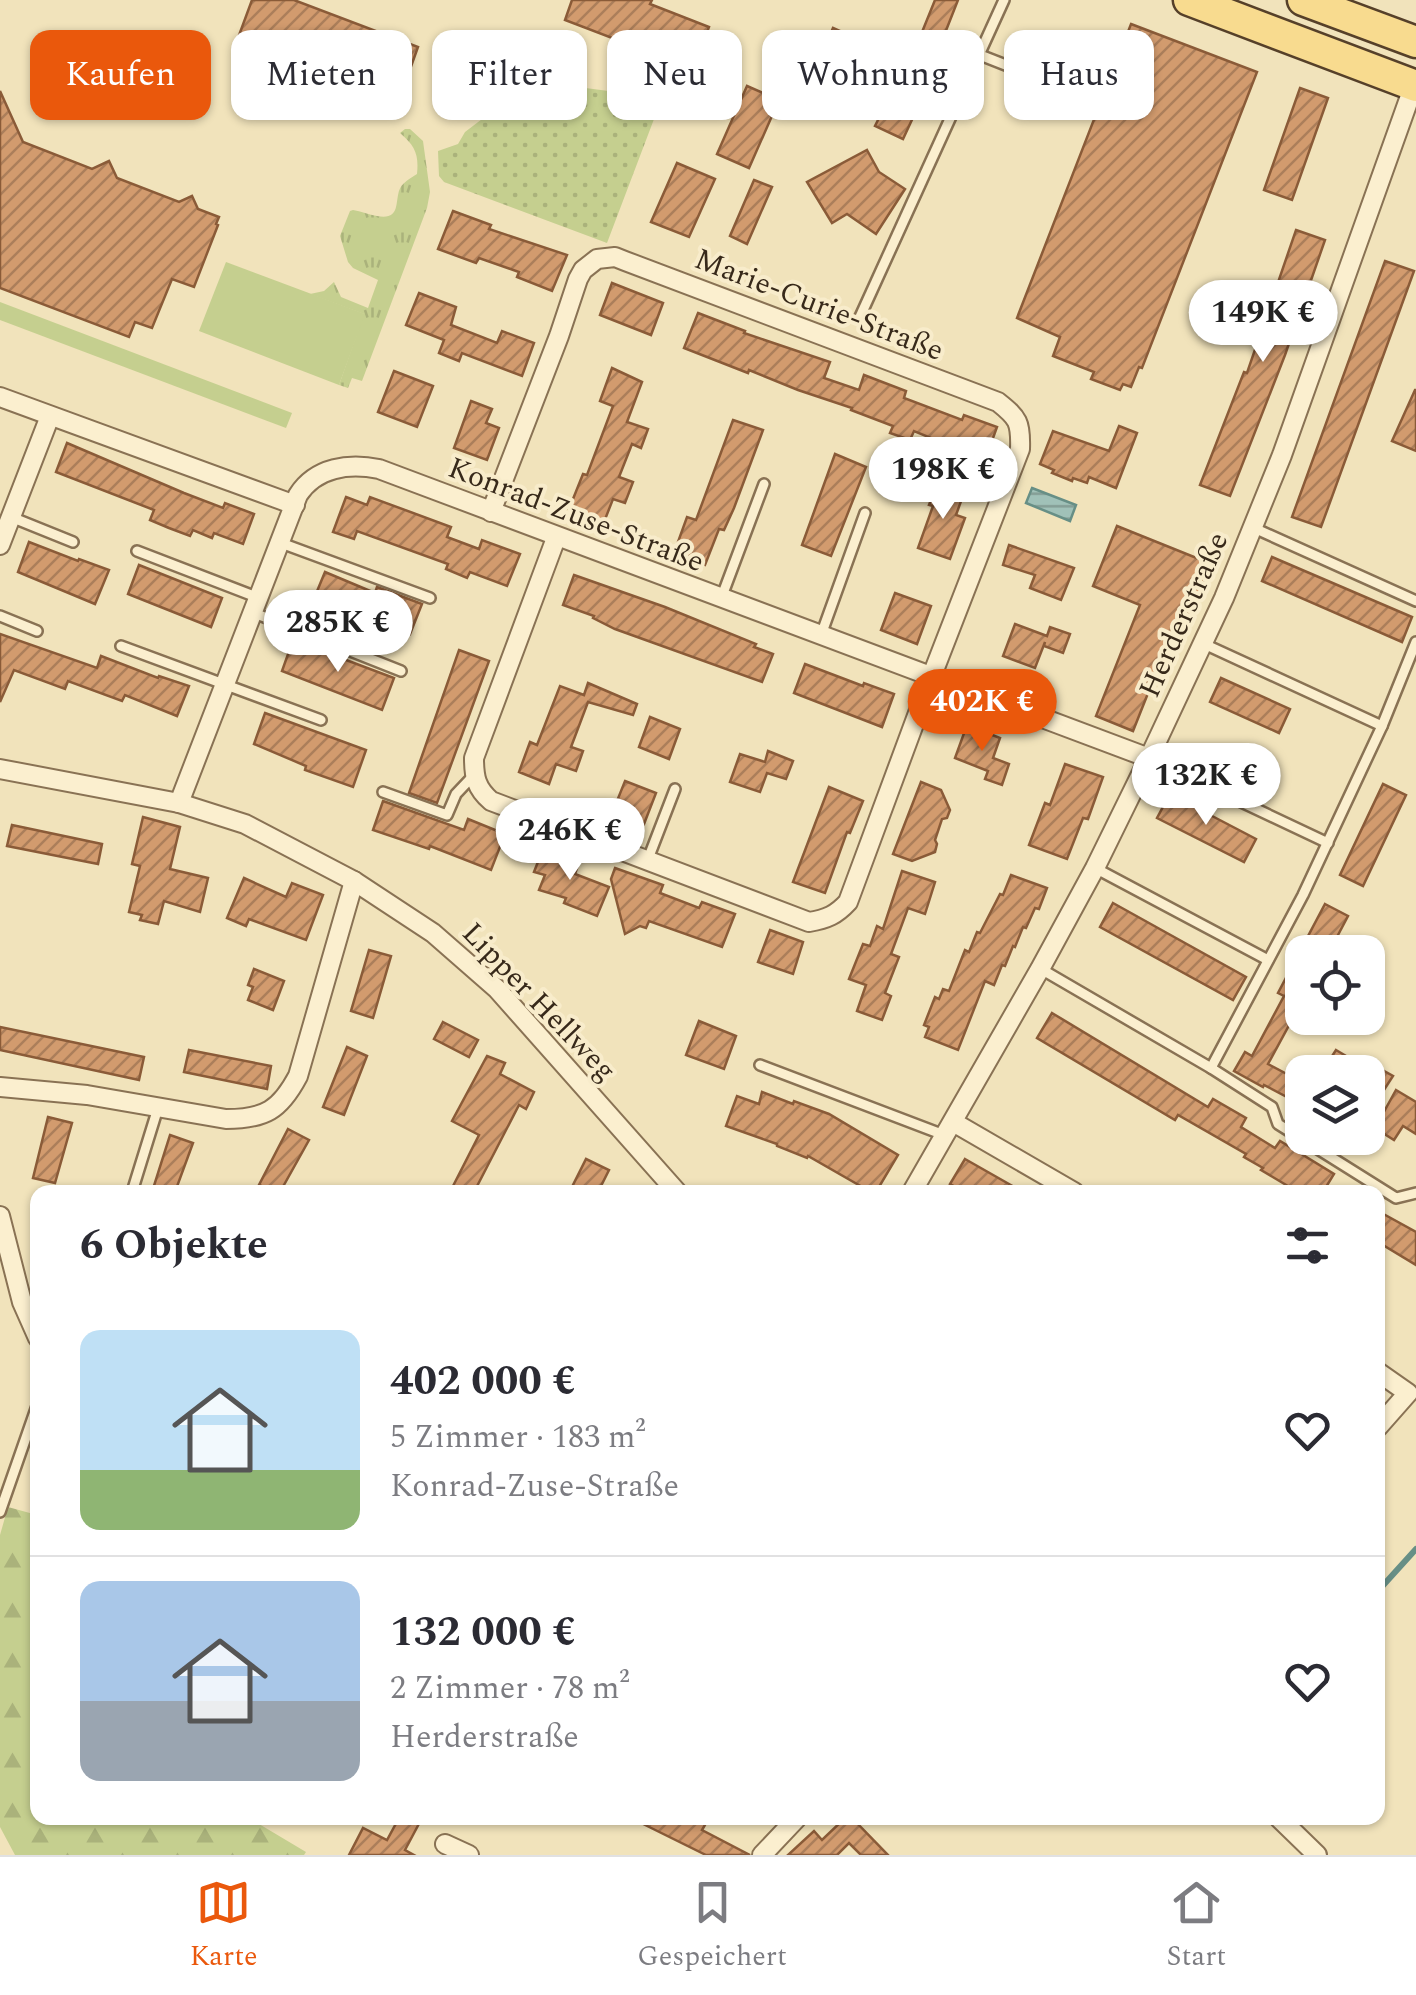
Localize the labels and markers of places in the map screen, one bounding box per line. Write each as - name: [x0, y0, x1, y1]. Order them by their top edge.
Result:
- pin: 149K €: [1182, 280, 1344, 365]
- pin: 198K €: [862, 437, 1024, 522]
- pin: 285K €: [257, 590, 419, 675]
- pin: 402K €: [901, 669, 1063, 754]
- pin: 132K €: [1125, 743, 1287, 828]
- pin: 246K €: [489, 798, 651, 883]

